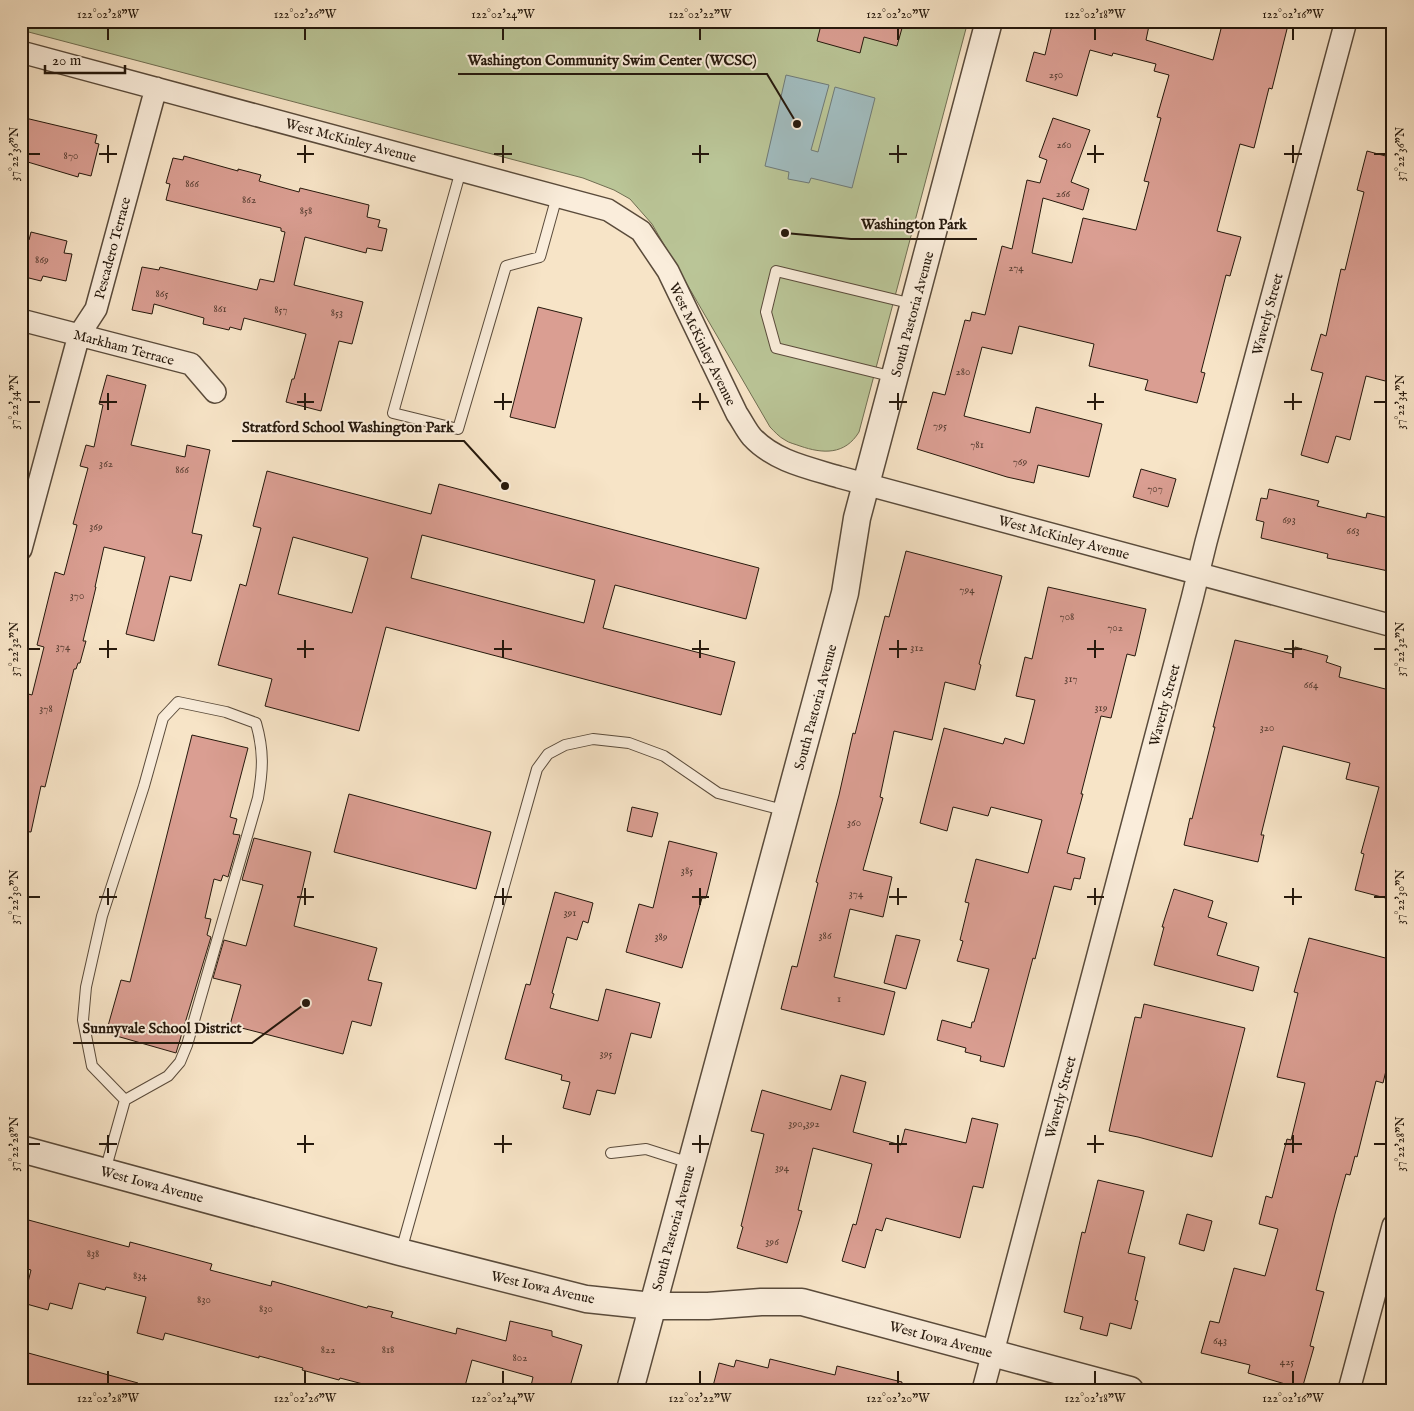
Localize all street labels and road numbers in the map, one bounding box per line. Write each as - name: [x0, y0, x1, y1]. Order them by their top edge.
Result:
- street label: West McKinley Avenue: [283, 115, 419, 167]
- street label: Pescadero Terrace: [91, 195, 135, 301]
- street label: South Pastoria Avenue: [888, 249, 939, 379]
- street label: Waverly Street: [1248, 271, 1288, 357]
- street label: West McKinley Avenue: [664, 280, 740, 410]
- street label: Markham Terrace: [72, 326, 177, 370]
- street label: West McKinley Avenue: [996, 512, 1132, 564]
- street label: South Pastoria Avenue: [791, 642, 842, 772]
- street label: Waverly Street: [1145, 662, 1185, 748]
- street label: Waverly Street: [1041, 1054, 1081, 1140]
- street label: West Iowa Avenue: [98, 1163, 206, 1208]
- street label: South Pastoria Avenue: [649, 1163, 700, 1293]
- street label: West Iowa Avenue: [489, 1267, 597, 1309]
- street label: West Iowa Avenue: [887, 1318, 995, 1363]

